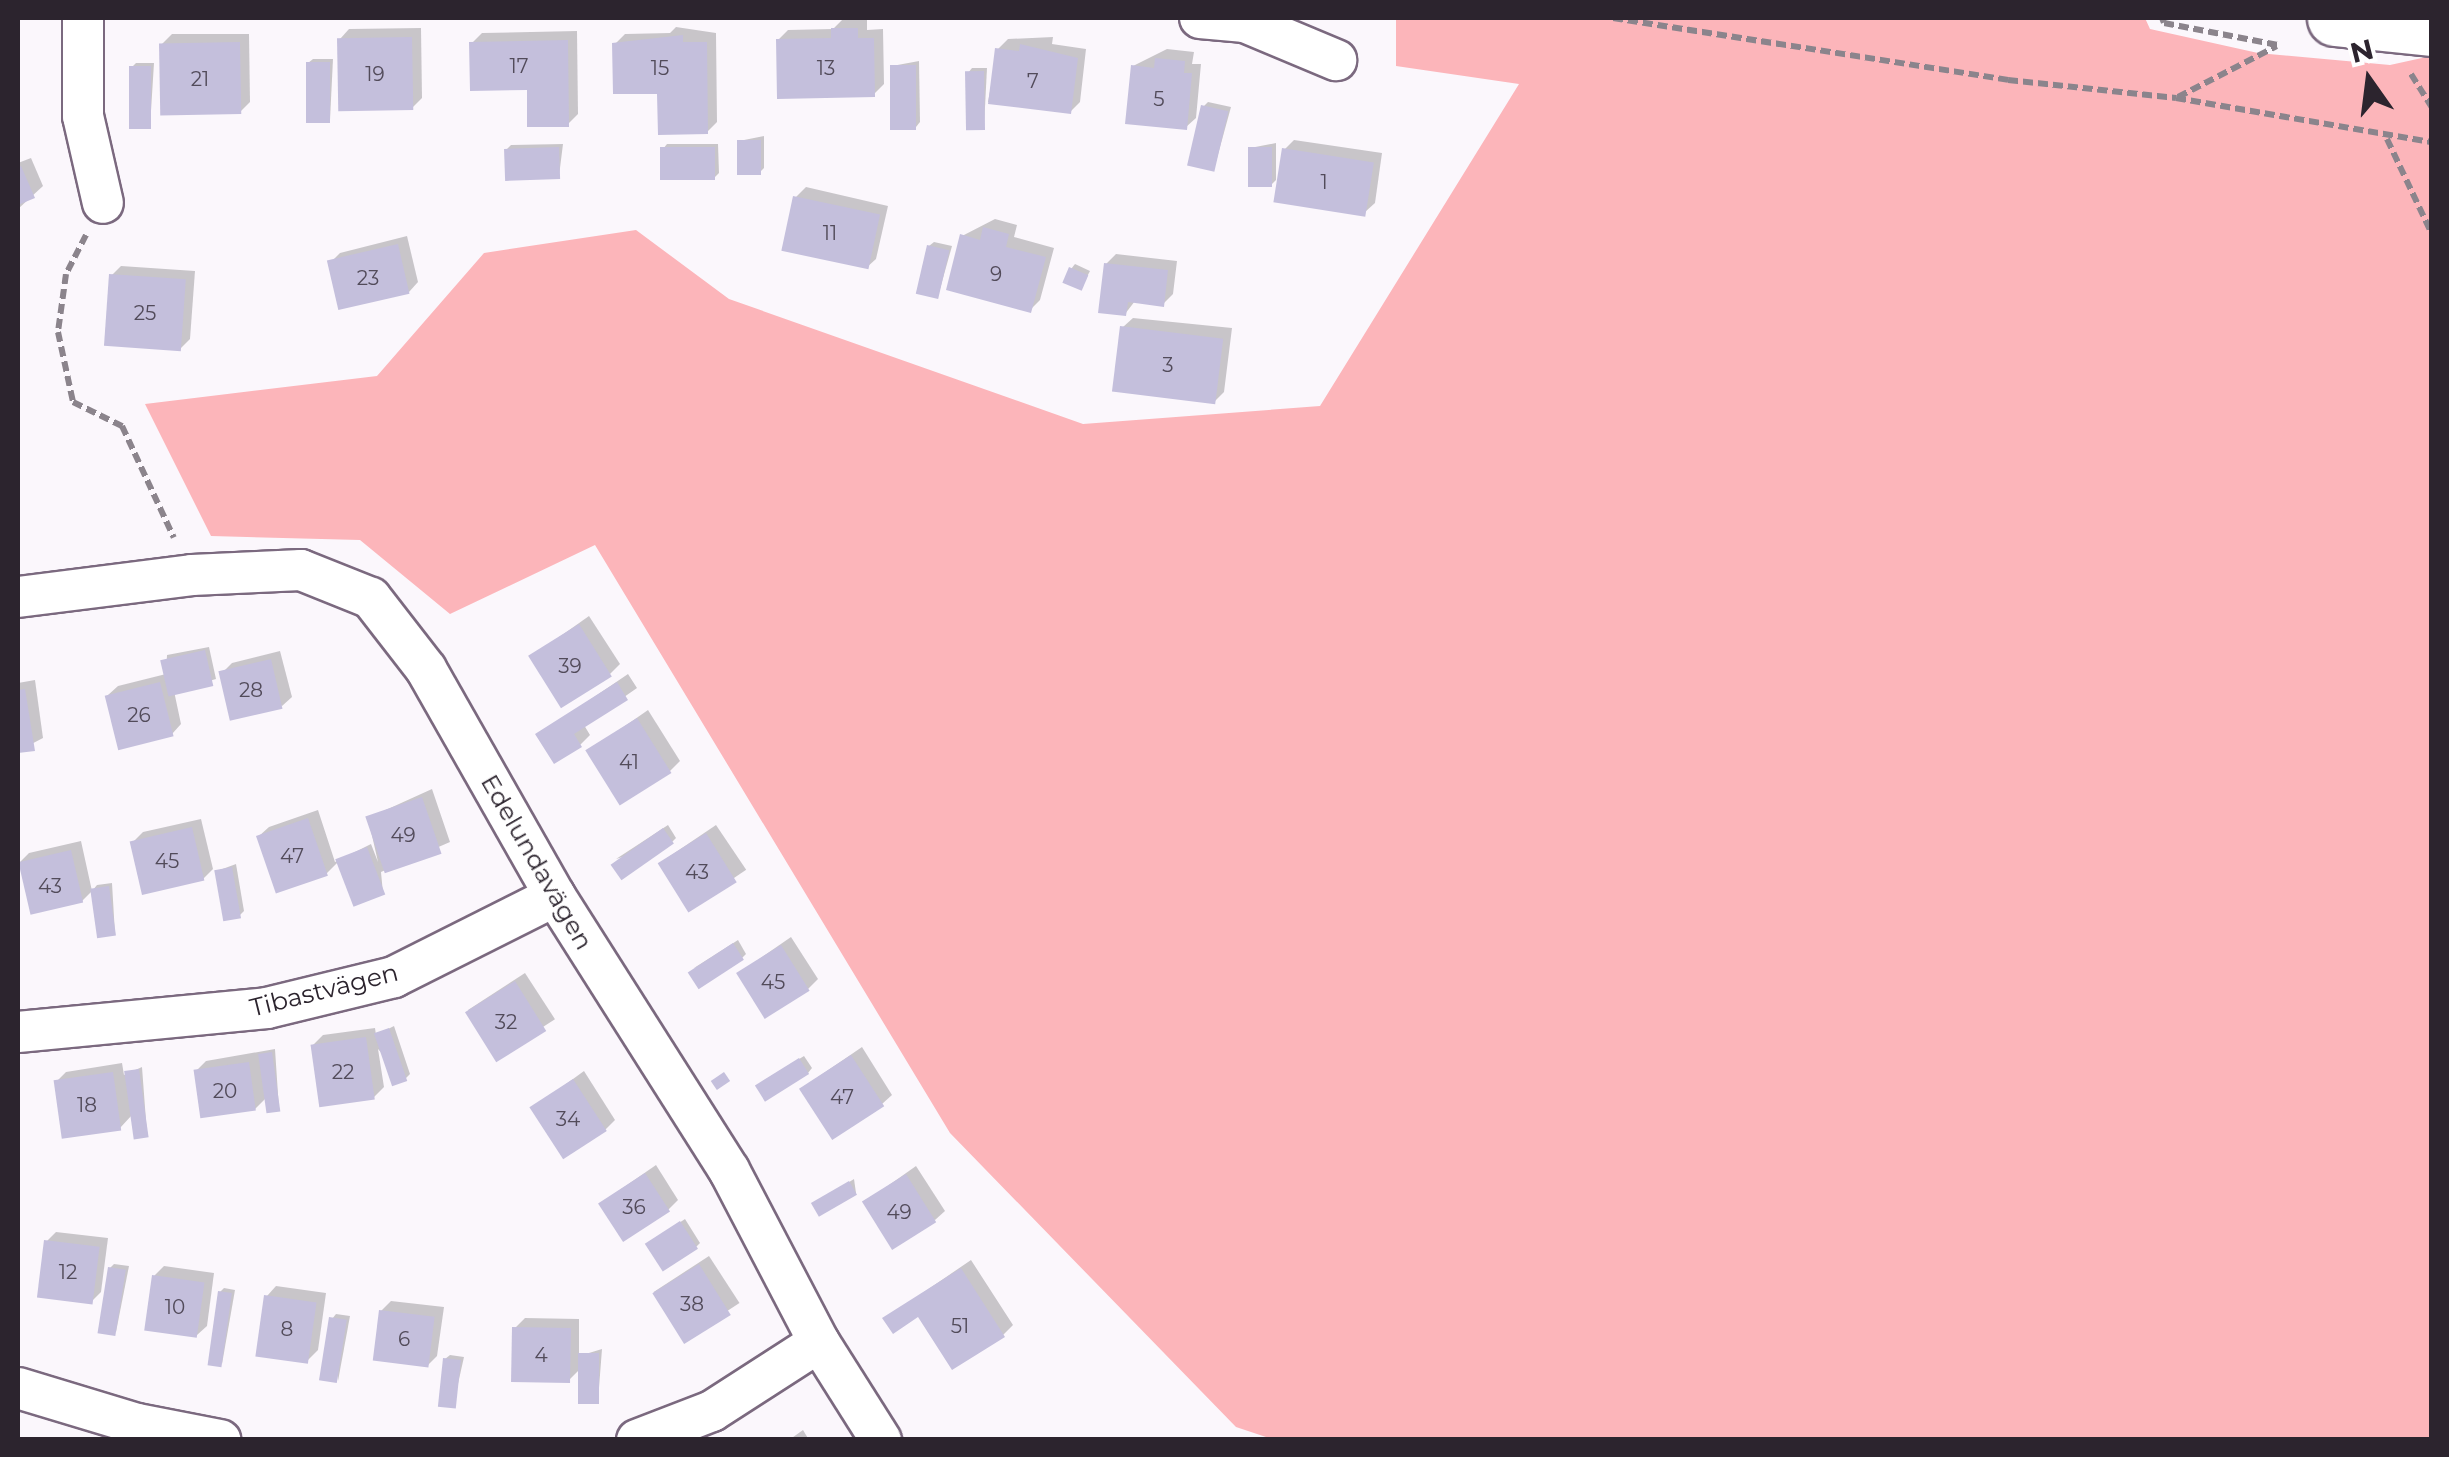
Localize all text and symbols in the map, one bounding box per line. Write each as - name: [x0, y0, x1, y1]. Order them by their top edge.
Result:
- north arrow: [2319, 30, 2419, 130]
- text: N: [2347, 32, 2377, 70]
- house number: 17: [510, 54, 528, 78]
- house number: 15: [651, 56, 669, 80]
- house number: 13: [817, 56, 835, 80]
- house number: 19: [365, 62, 385, 86]
- house number: 21: [191, 67, 209, 91]
- house number: 7: [1027, 69, 1039, 93]
- house number: 5: [1153, 87, 1165, 111]
- house number: 1: [1320, 170, 1328, 194]
- house number: 11: [823, 221, 837, 245]
- house number: 9: [990, 262, 1002, 286]
- house number: 23: [357, 266, 379, 290]
- house number: 25: [134, 301, 156, 325]
- house number: 3: [1162, 353, 1174, 377]
- house number: 39: [558, 654, 582, 678]
- house number: 28: [239, 678, 263, 702]
- house number: 26: [127, 703, 151, 727]
- house number: 41: [619, 750, 639, 774]
- street label: Edelundavägen: [475, 769, 599, 955]
- house number: 49: [390, 823, 416, 847]
- house number: 47: [280, 844, 304, 868]
- house number: 45: [155, 849, 179, 873]
- house number: 43: [685, 860, 709, 884]
- house number: 43: [38, 874, 62, 898]
- street label: Tibastvägen: [247, 957, 401, 1023]
- house number: 45: [761, 970, 785, 994]
- house number: 32: [495, 1010, 517, 1034]
- house number: 22: [332, 1060, 354, 1084]
- house number: 20: [213, 1079, 237, 1103]
- house number: 47: [830, 1085, 854, 1109]
- house number: 18: [77, 1093, 97, 1117]
- house number: 34: [556, 1107, 580, 1131]
- house number: 36: [622, 1195, 646, 1219]
- house number: 49: [886, 1200, 912, 1224]
- house number: 12: [59, 1260, 77, 1284]
- house number: 38: [680, 1292, 704, 1316]
- house number: 10: [165, 1295, 185, 1319]
- house number: 51: [951, 1314, 969, 1338]
- house number: 8: [281, 1317, 293, 1341]
- house number: 6: [398, 1327, 410, 1351]
- house number: 4: [534, 1343, 548, 1367]

